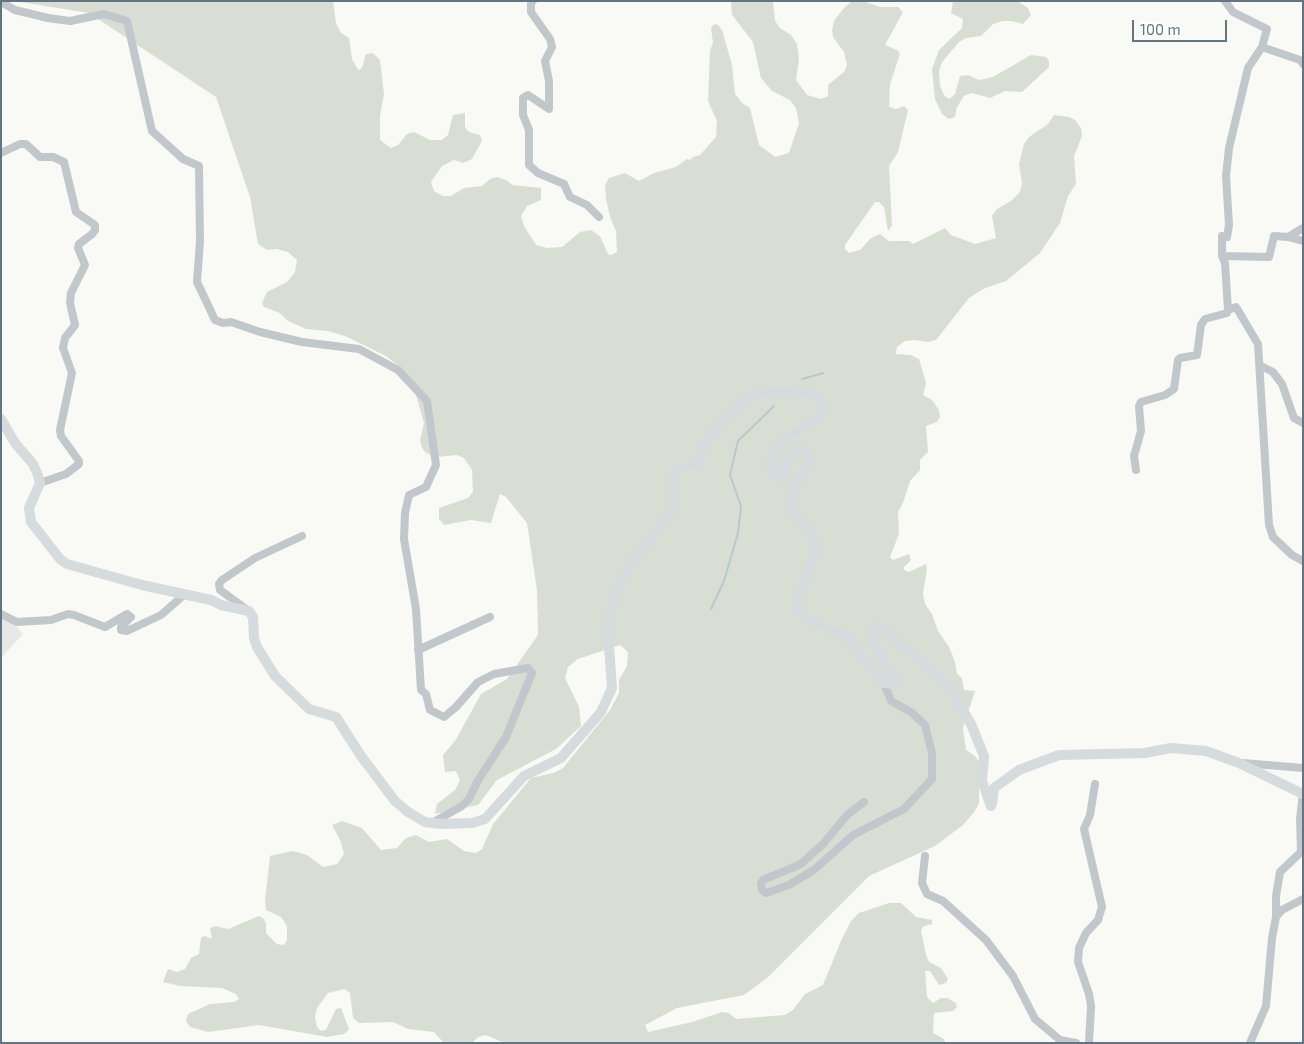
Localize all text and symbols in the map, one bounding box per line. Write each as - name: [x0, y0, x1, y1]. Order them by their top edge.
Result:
- scale bar: [1134, 10, 1229, 42]
- text: 100 m: [1140, 20, 1181, 38]

